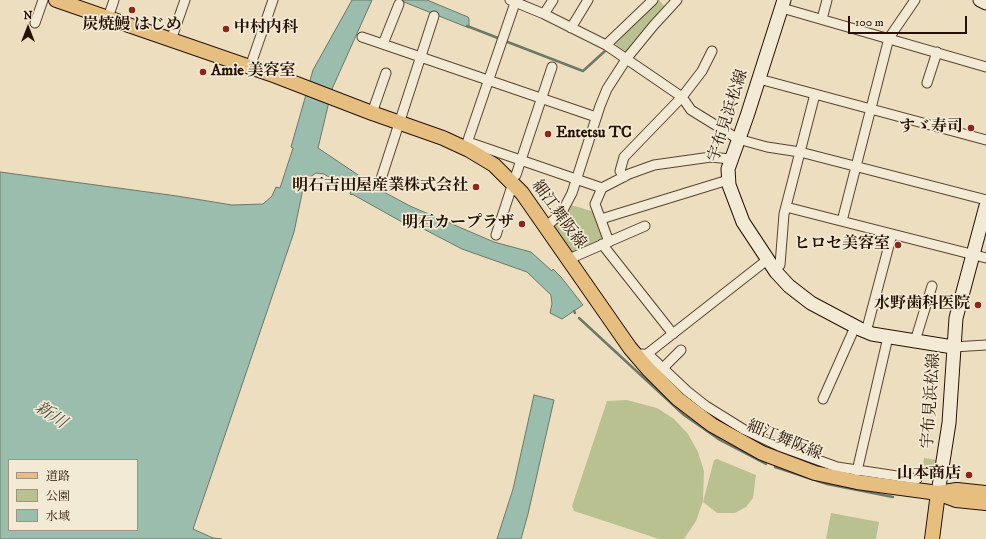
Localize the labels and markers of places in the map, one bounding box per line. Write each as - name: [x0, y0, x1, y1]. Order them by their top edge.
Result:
- marker: 炭焼鰻 はじめ: [127, 5, 137, 15]
- place label: 炭焼鰻 はじめ: [82, 16, 182, 36]
- place label: 中村内科: [234, 19, 298, 39]
- marker: 中村内科: [221, 24, 231, 34]
- place label: Amie 美容室: [211, 62, 295, 82]
- marker: Amie 美容室: [198, 67, 208, 77]
- place label: すゞ寿司: [899, 118, 963, 138]
- marker: すゞ寿司: [966, 123, 976, 133]
- place label: Entetsu TC: [556, 124, 632, 144]
- marker: Entetsu TC: [543, 129, 553, 139]
- place label: 明石吉田屋産業株式会社: [292, 177, 468, 197]
- marker: 明石吉田屋産業株式会社: [471, 182, 481, 192]
- place label: 明石カープラザ: [402, 214, 514, 234]
- marker: 明石カープラザ: [517, 219, 527, 229]
- place label: ヒロセ美容室: [794, 235, 890, 255]
- marker: ヒロセ美容室: [893, 240, 903, 250]
- place label: 水野歯科医院: [874, 295, 970, 315]
- marker: 水野歯科医院: [973, 300, 983, 310]
- place label: 山本商店: [897, 465, 961, 485]
- marker: 山本商店: [964, 470, 974, 480]

